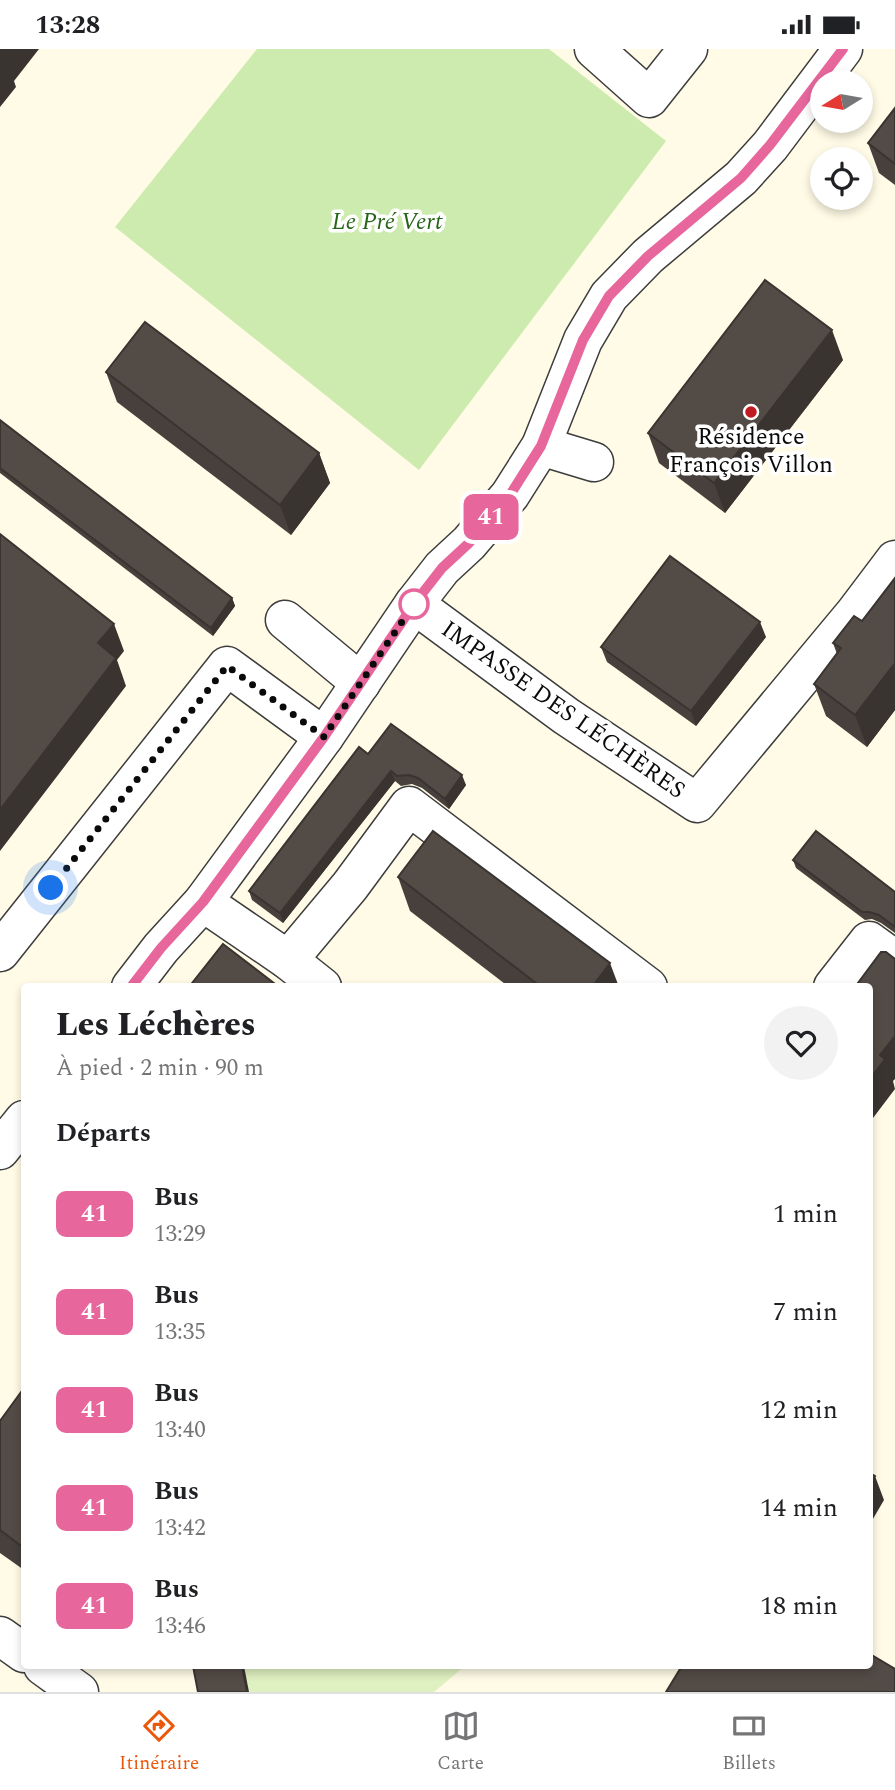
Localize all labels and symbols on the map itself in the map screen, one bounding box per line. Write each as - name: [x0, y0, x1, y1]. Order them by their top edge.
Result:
- north arrow: [810, 70, 873, 133]
- park label: Le Pré Vert: [332, 204, 443, 240]
- marker: Résidence François Villon: [743, 404, 759, 420]
- place label: Résidence François Villon: [669, 419, 833, 483]
- line badge: 41: [460, 494, 522, 540]
- unlabelled marker: [399, 589, 429, 619]
- street label: IMPASSE DES LÉCHÈRES: [433, 612, 693, 808]
- your location: [33, 870, 68, 905]

